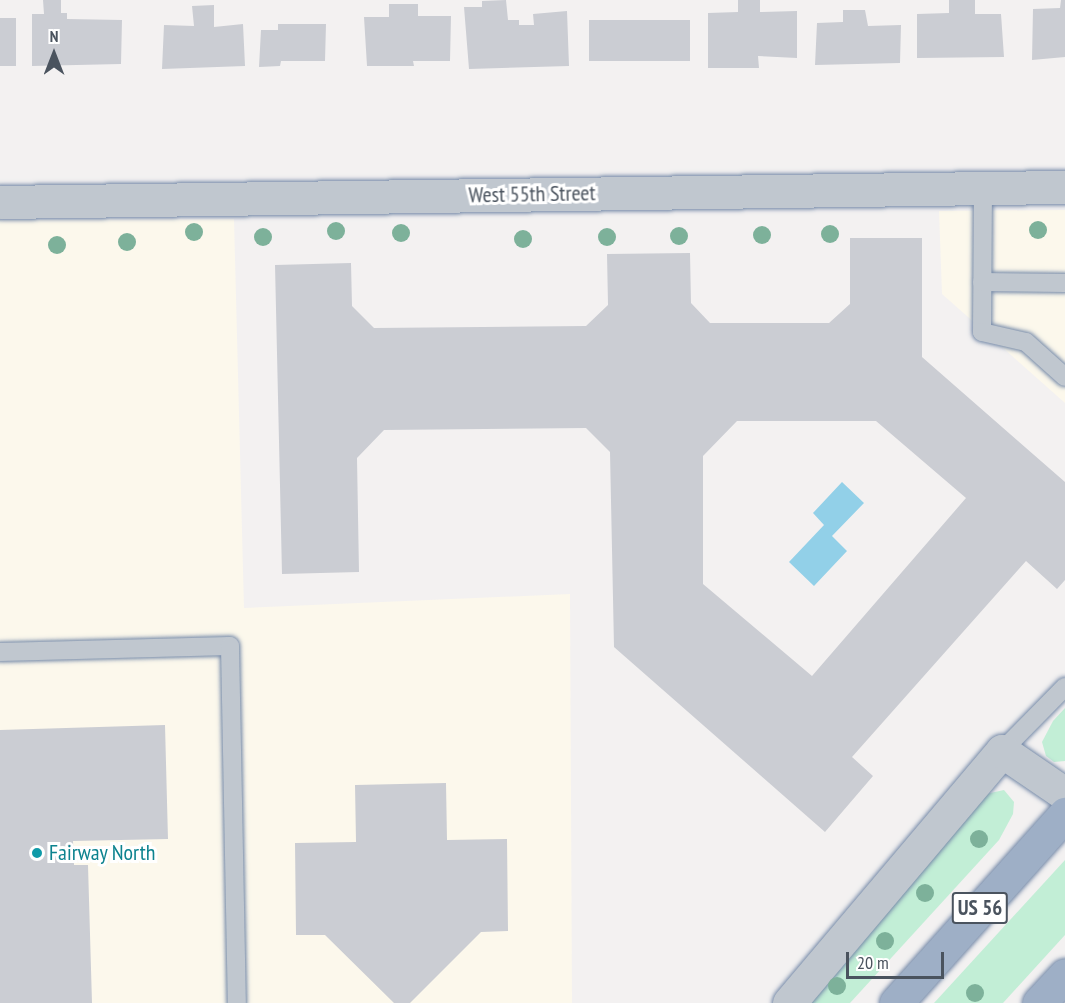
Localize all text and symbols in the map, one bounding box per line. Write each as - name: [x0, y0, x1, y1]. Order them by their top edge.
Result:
- north arrow: [24, 24, 84, 84]
- text: N: [50, 26, 58, 46]
- street label: West 55th Street: [468, 180, 596, 208]
- place label: Fairway North: [49, 840, 156, 866]
- marker: Fairway North: [30, 846, 44, 860]
- road number: US 56: [952, 890, 1008, 926]
- scale bar: [849, 940, 946, 978]
- text: 20 m: [857, 951, 889, 974]

